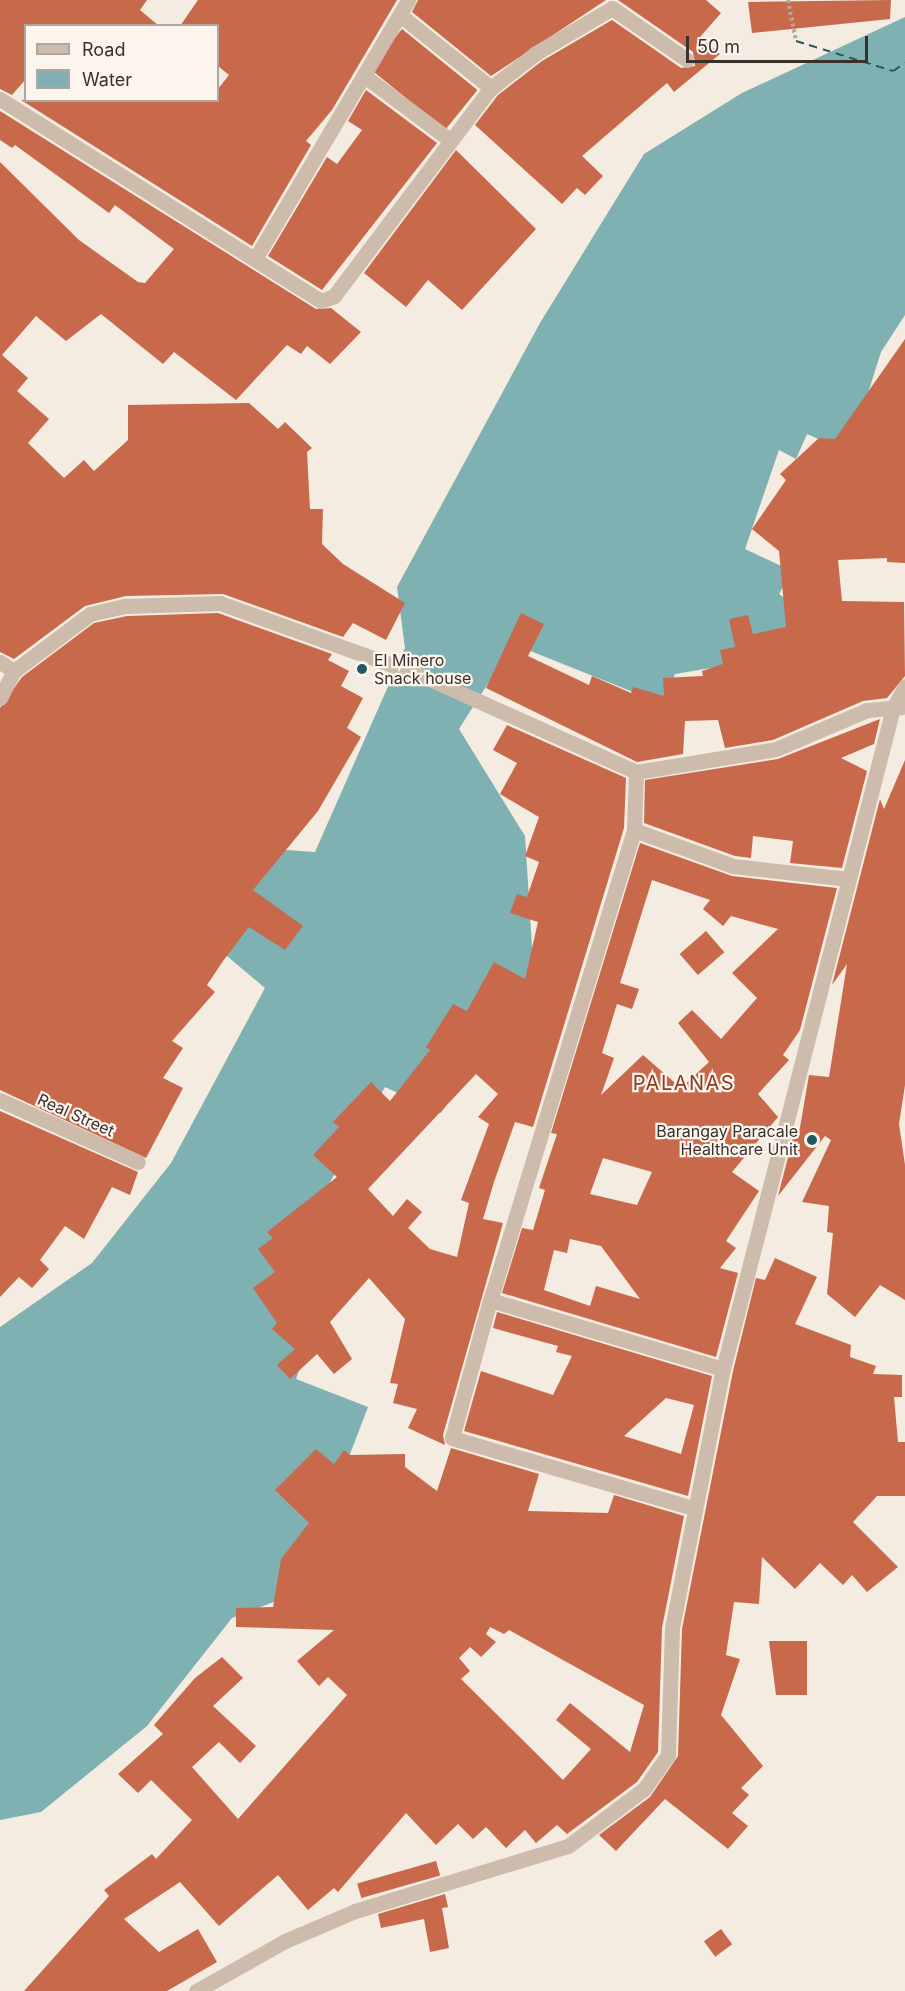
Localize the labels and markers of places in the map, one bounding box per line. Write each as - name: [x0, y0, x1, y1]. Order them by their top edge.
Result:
- place label: El Minero Snack house: [374, 650, 471, 688]
- marker: El Minero Snack house: [355, 662, 369, 676]
- place label: Barangay Paracale Healthcare Unit: [656, 1121, 798, 1159]
- marker: Barangay Paracale Healthcare Unit: [803, 1131, 821, 1149]

